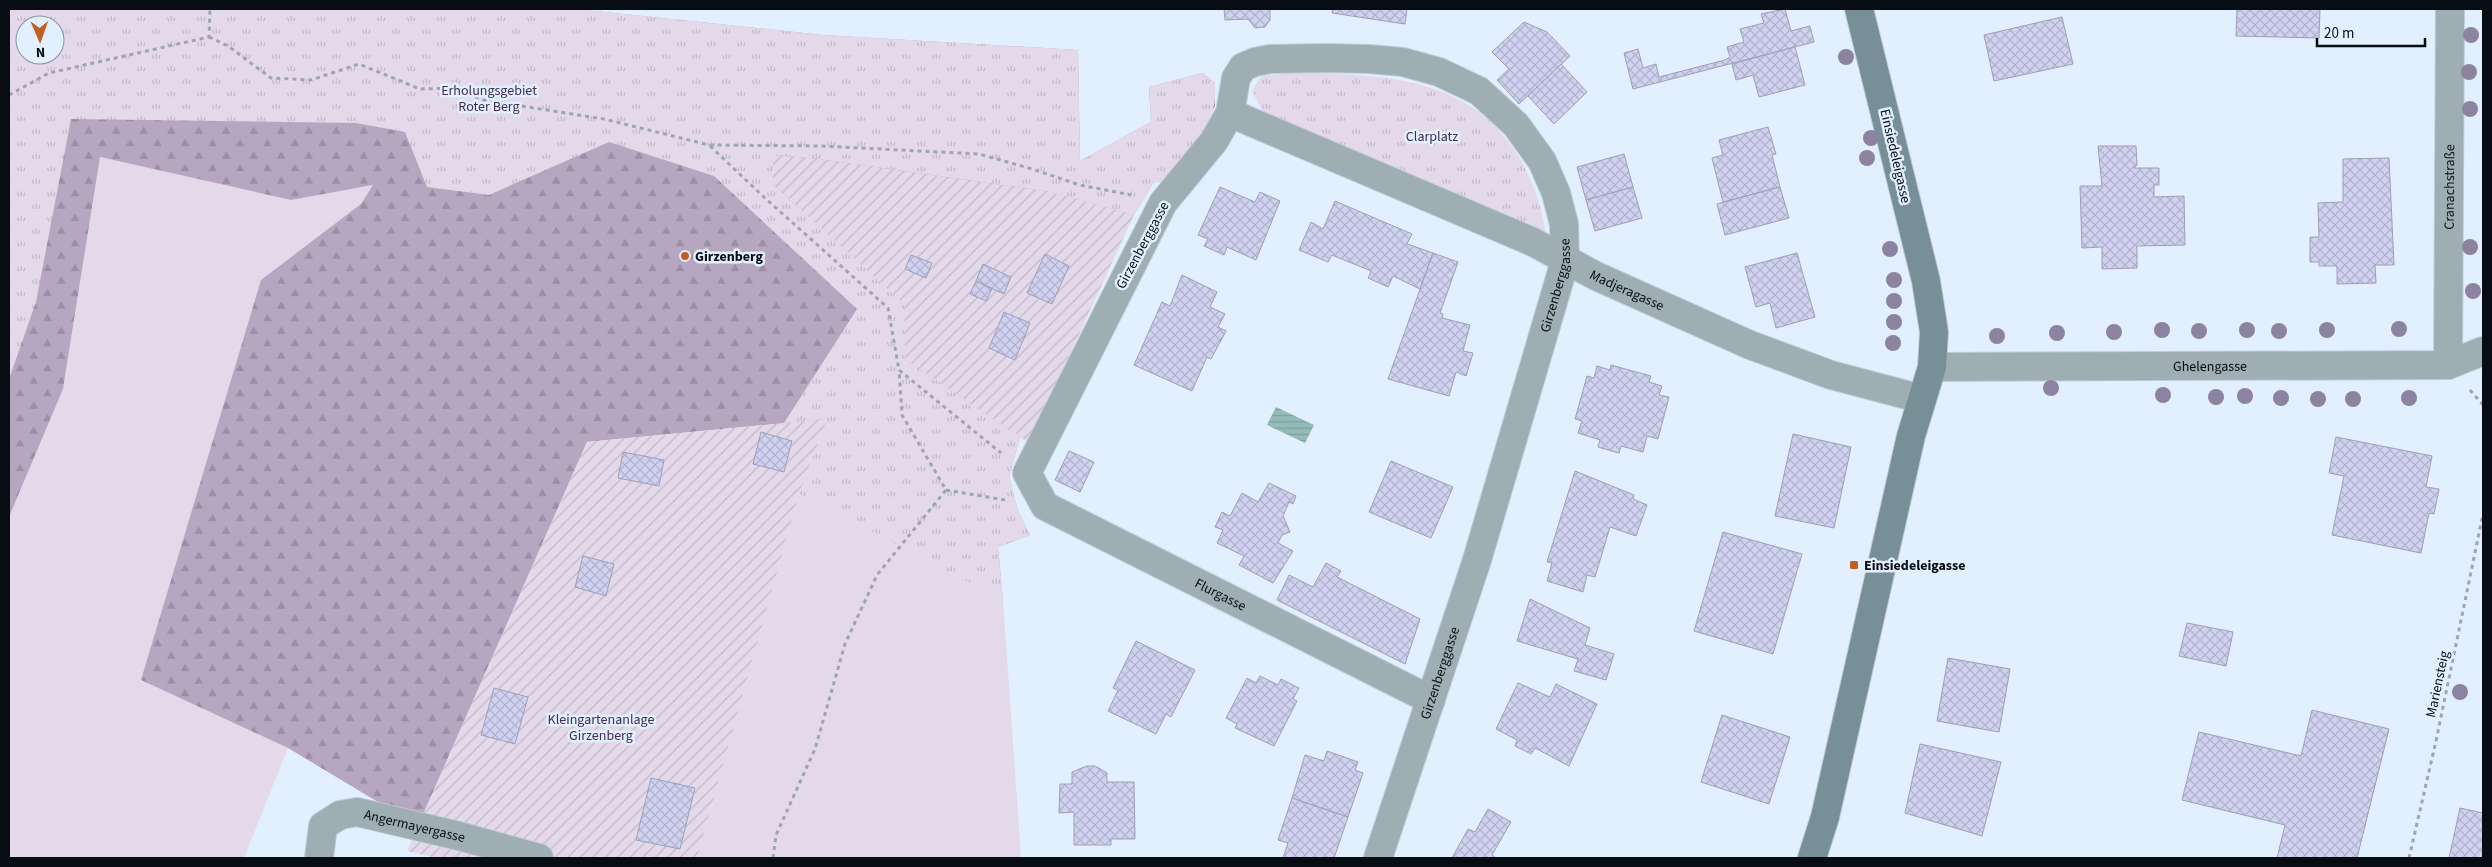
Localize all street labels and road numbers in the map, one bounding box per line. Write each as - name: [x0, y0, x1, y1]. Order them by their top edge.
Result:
- street label: Einsiedeleigasse: [1874, 107, 1916, 205]
- street label: Cranachstraße: [2440, 144, 2460, 230]
- street label: Girzenberggasse: [1111, 198, 1174, 293]
- street label: Girzenberggasse: [1535, 238, 1576, 335]
- street label: Madjeragasse: [1586, 265, 1667, 316]
- street label: Ghelengasse: [2173, 357, 2247, 377]
- street label: Flurgasse: [1191, 574, 1250, 617]
- street label: Girzenberggasse: [1416, 624, 1465, 722]
- street label: Mariensteig: [2421, 649, 2455, 719]
- street label: Angermayergasse: [362, 805, 467, 848]

